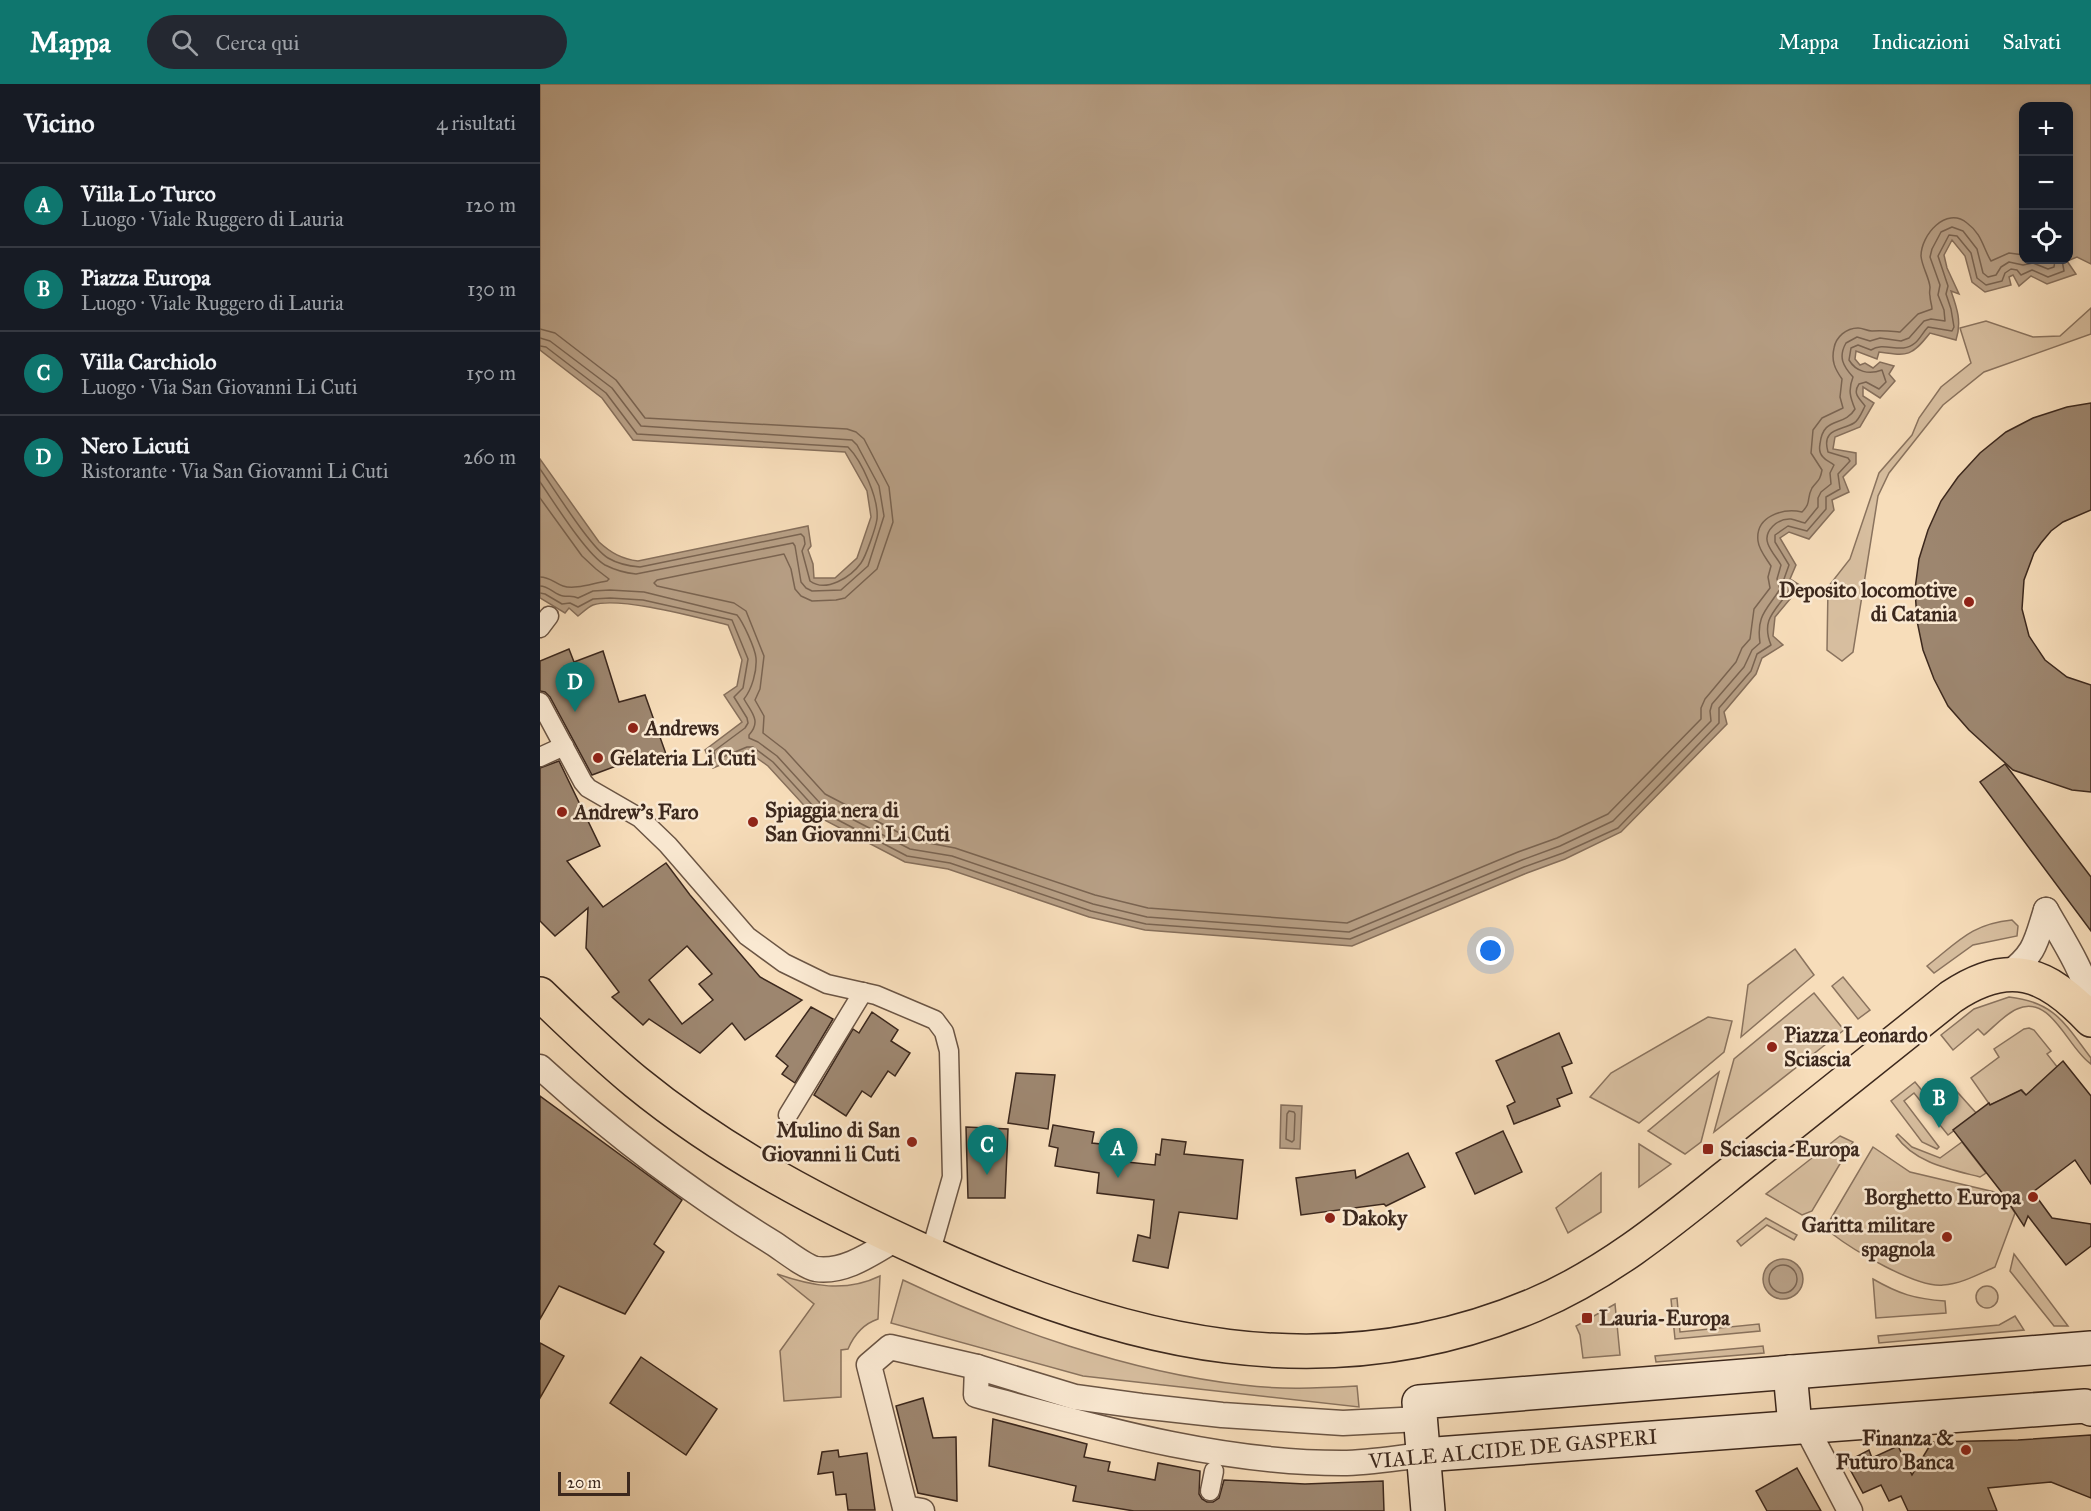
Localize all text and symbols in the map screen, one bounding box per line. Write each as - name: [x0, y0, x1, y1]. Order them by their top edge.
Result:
- search box: [147, 15, 567, 69]
- text: Mappa: [30, 25, 111, 60]
- icon: search: [168, 26, 201, 59]
- text: Cerca qui: [216, 29, 299, 56]
- text: Mappa: [1779, 29, 1839, 55]
- text: Indicazioni: [1872, 29, 1970, 55]
- text: Salvati: [2003, 29, 2061, 55]
- map controls: [2019, 102, 2073, 264]
- button: +: [2019, 102, 2073, 156]
- text: Vicino: [24, 107, 95, 139]
- text: 4 risultati: [436, 111, 516, 135]
- button: −: [2019, 156, 2073, 210]
- text: Villa Lo Turco: [81, 180, 216, 207]
- text: A: [37, 193, 50, 217]
- text: 120 m: [465, 193, 516, 217]
- text: Luogo · Viale Ruggero di Lauria: [81, 207, 344, 231]
- button: locate: [2019, 210, 2073, 264]
- text: Piazza Europa: [81, 264, 210, 291]
- text: B: [37, 277, 50, 301]
- text: 130 m: [467, 277, 516, 301]
- text: Luogo · Viale Ruggero di Lauria: [81, 291, 344, 315]
- text: Villa Carchiolo: [81, 348, 216, 375]
- text: C: [37, 361, 50, 385]
- text: 150 m: [466, 361, 516, 385]
- text: Luogo · Via San Giovanni Li Cuti: [81, 375, 357, 399]
- text: Nero Licuti: [81, 432, 190, 459]
- text: D: [36, 445, 51, 469]
- text: 260 m: [463, 445, 516, 469]
- text: Ristorante · Via San Giovanni Li Cuti: [81, 459, 388, 483]
- place label: Deposito locomotive di Catania: [1779, 577, 1958, 627]
- marker: Deposito locomotive di Catania: [1962, 595, 1976, 609]
- pin: D: [555, 662, 594, 712]
- place label: Andrews: [643, 715, 719, 741]
- marker: Andrews: [626, 721, 640, 735]
- place label: Gelateria Li Cuti: [610, 745, 757, 771]
- marker: Gelateria Li Cuti: [591, 751, 605, 765]
- place label: Spiaggia nera di San Giovanni Li Cuti: [765, 797, 950, 847]
- place label: Andrew's Faro: [572, 799, 699, 825]
- marker: Andrew's Faro: [555, 805, 569, 819]
- marker: Spiaggia nera di San Giovanni Li Cuti: [746, 815, 760, 829]
- your location: [1476, 936, 1505, 965]
- place label: Piazza Leonardo Sciascia: [1784, 1022, 1928, 1072]
- marker: Piazza Leonardo Sciascia: [1765, 1040, 1779, 1054]
- pin: B: [1920, 1078, 1958, 1128]
- place label: Mulino di San Giovanni li Cuti: [762, 1117, 901, 1167]
- pin: C: [968, 1126, 1006, 1175]
- pin: A: [1098, 1128, 1138, 1178]
- marker: Mulino di San Giovanni li Cuti: [905, 1135, 919, 1149]
- place label: Sciascia-Europa: [1720, 1136, 1861, 1162]
- marker: Sciascia-Europa: [1701, 1142, 1715, 1156]
- place label: Borghetto Europa: [1864, 1184, 2022, 1210]
- marker: Borghetto Europa: [2026, 1190, 2040, 1204]
- place label: Dakoky: [1342, 1205, 1408, 1231]
- marker: Dakoky: [1323, 1211, 1337, 1225]
- place label: Garitta militare spagnola: [1801, 1212, 1936, 1262]
- marker: Garitta militare spagnola: [1940, 1230, 1954, 1244]
- place label: Lauria-Europa: [1599, 1305, 1731, 1331]
- marker: Lauria-Europa: [1580, 1311, 1594, 1325]
- street label: VIALE ALCIDE DE GASPERI: [1366, 1423, 1659, 1475]
- place label: Finanza & Futuro Banca: [1836, 1425, 1955, 1475]
- marker: Finanza & Futuro Banca: [1959, 1443, 1973, 1457]
- scale bar: [558, 1469, 630, 1496]
- text: 20 m: [567, 1473, 601, 1492]

